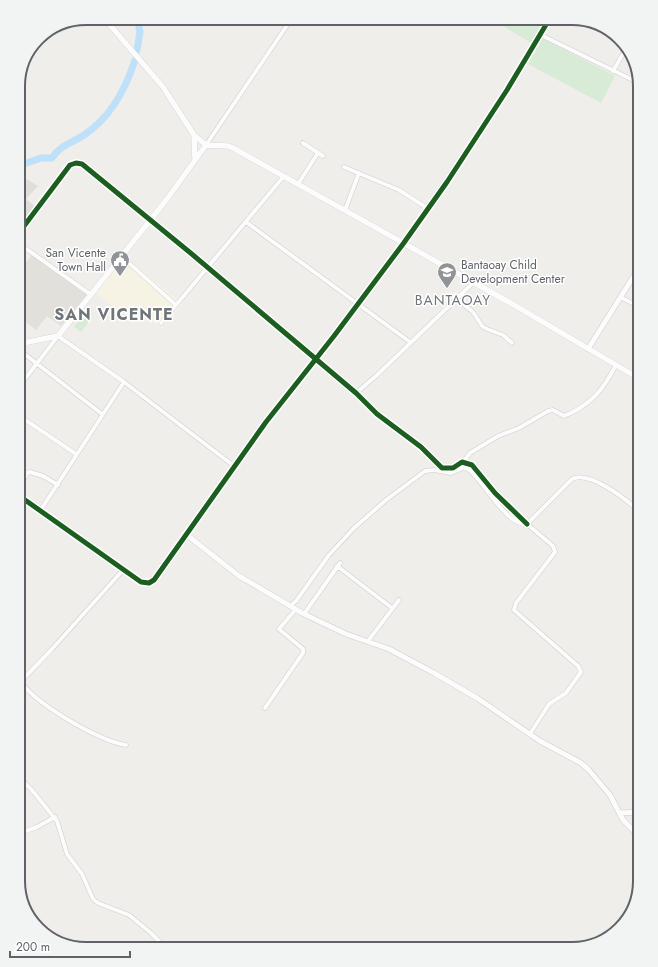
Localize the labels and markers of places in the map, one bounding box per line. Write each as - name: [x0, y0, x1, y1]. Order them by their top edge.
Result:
- place label: San Vicente Town Hall: [45, 244, 106, 276]
- public building icon: San Vicente Town Hall: [109, 249, 131, 277]
- place label: Bantaoay Child Development Center: [461, 256, 566, 288]
- school or university icon: Bantaoay Child Development Center: [436, 261, 458, 289]

